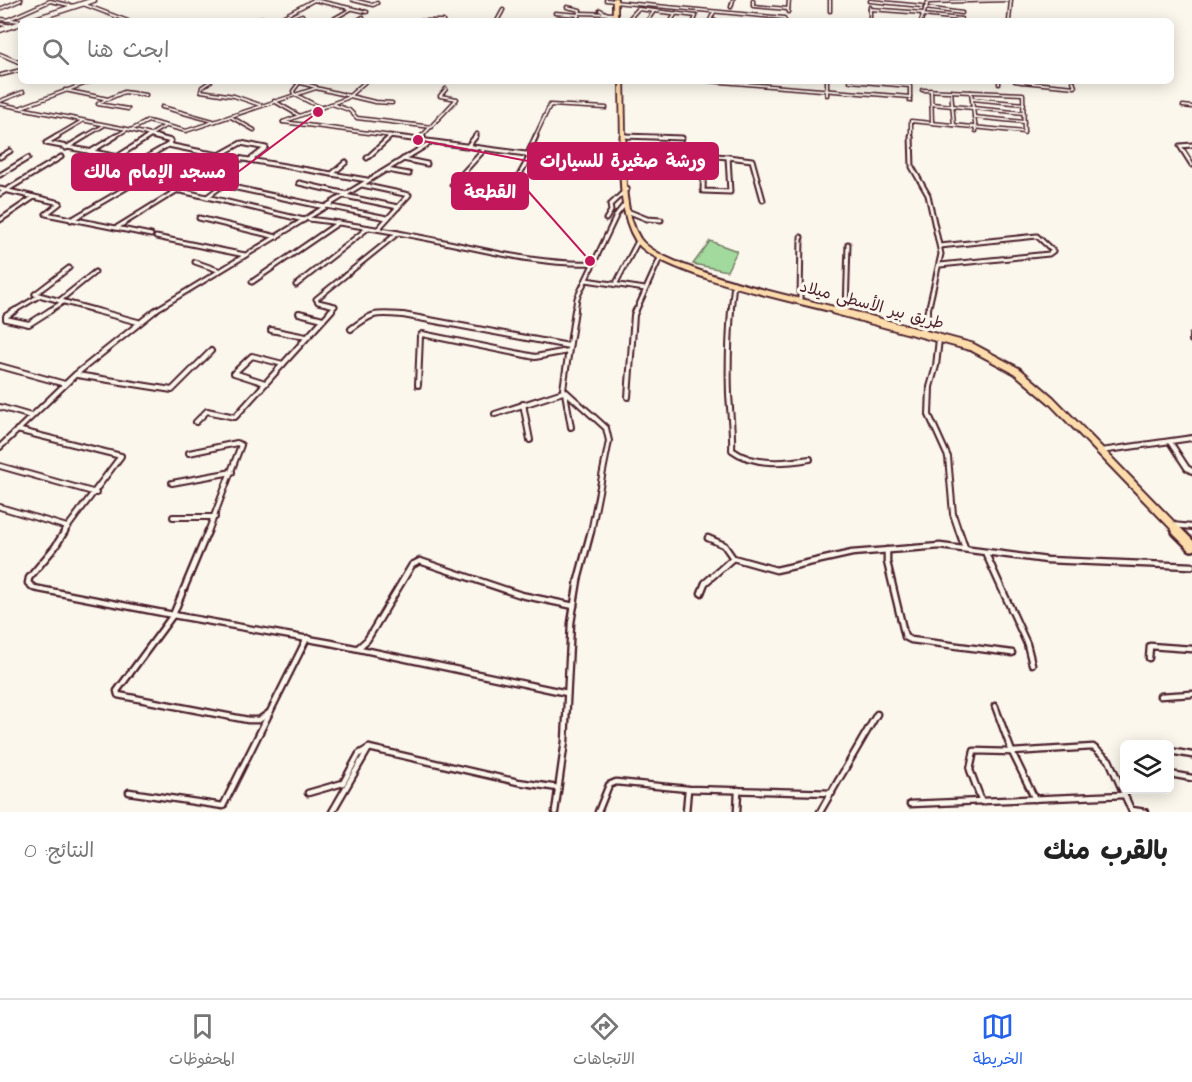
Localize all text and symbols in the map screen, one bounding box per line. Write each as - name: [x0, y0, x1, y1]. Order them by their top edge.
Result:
- search box: [18, 18, 1174, 84]
- icon: search: [39, 35, 72, 68]
- text: ابحث هنا: [87, 35, 169, 66]
- callout: ورشة صغيرة للسيارات: [528, 143, 718, 179]
- text: ورشة صغيرة للسيارات: [540, 149, 706, 174]
- callout: مسجد الإمام مالك: [72, 154, 238, 190]
- text: مسجد الإمام مالك: [84, 160, 226, 186]
- callout: القطعة: [452, 173, 528, 209]
- text: القطعة: [464, 180, 516, 205]
- street label: طريق بير الأسطى ميلاد: [798, 275, 946, 335]
- map controls: [1120, 740, 1174, 794]
- button: layers: [1120, 740, 1174, 794]
- text: بالقرب منك: [1044, 833, 1168, 869]
- text: النتائج: 0: [24, 837, 94, 865]
- tab: المحفوظات: [169, 1010, 235, 1073]
- tab: الاتجاهات: [573, 1010, 635, 1073]
- tab: الخريطة: [973, 1010, 1023, 1073]

